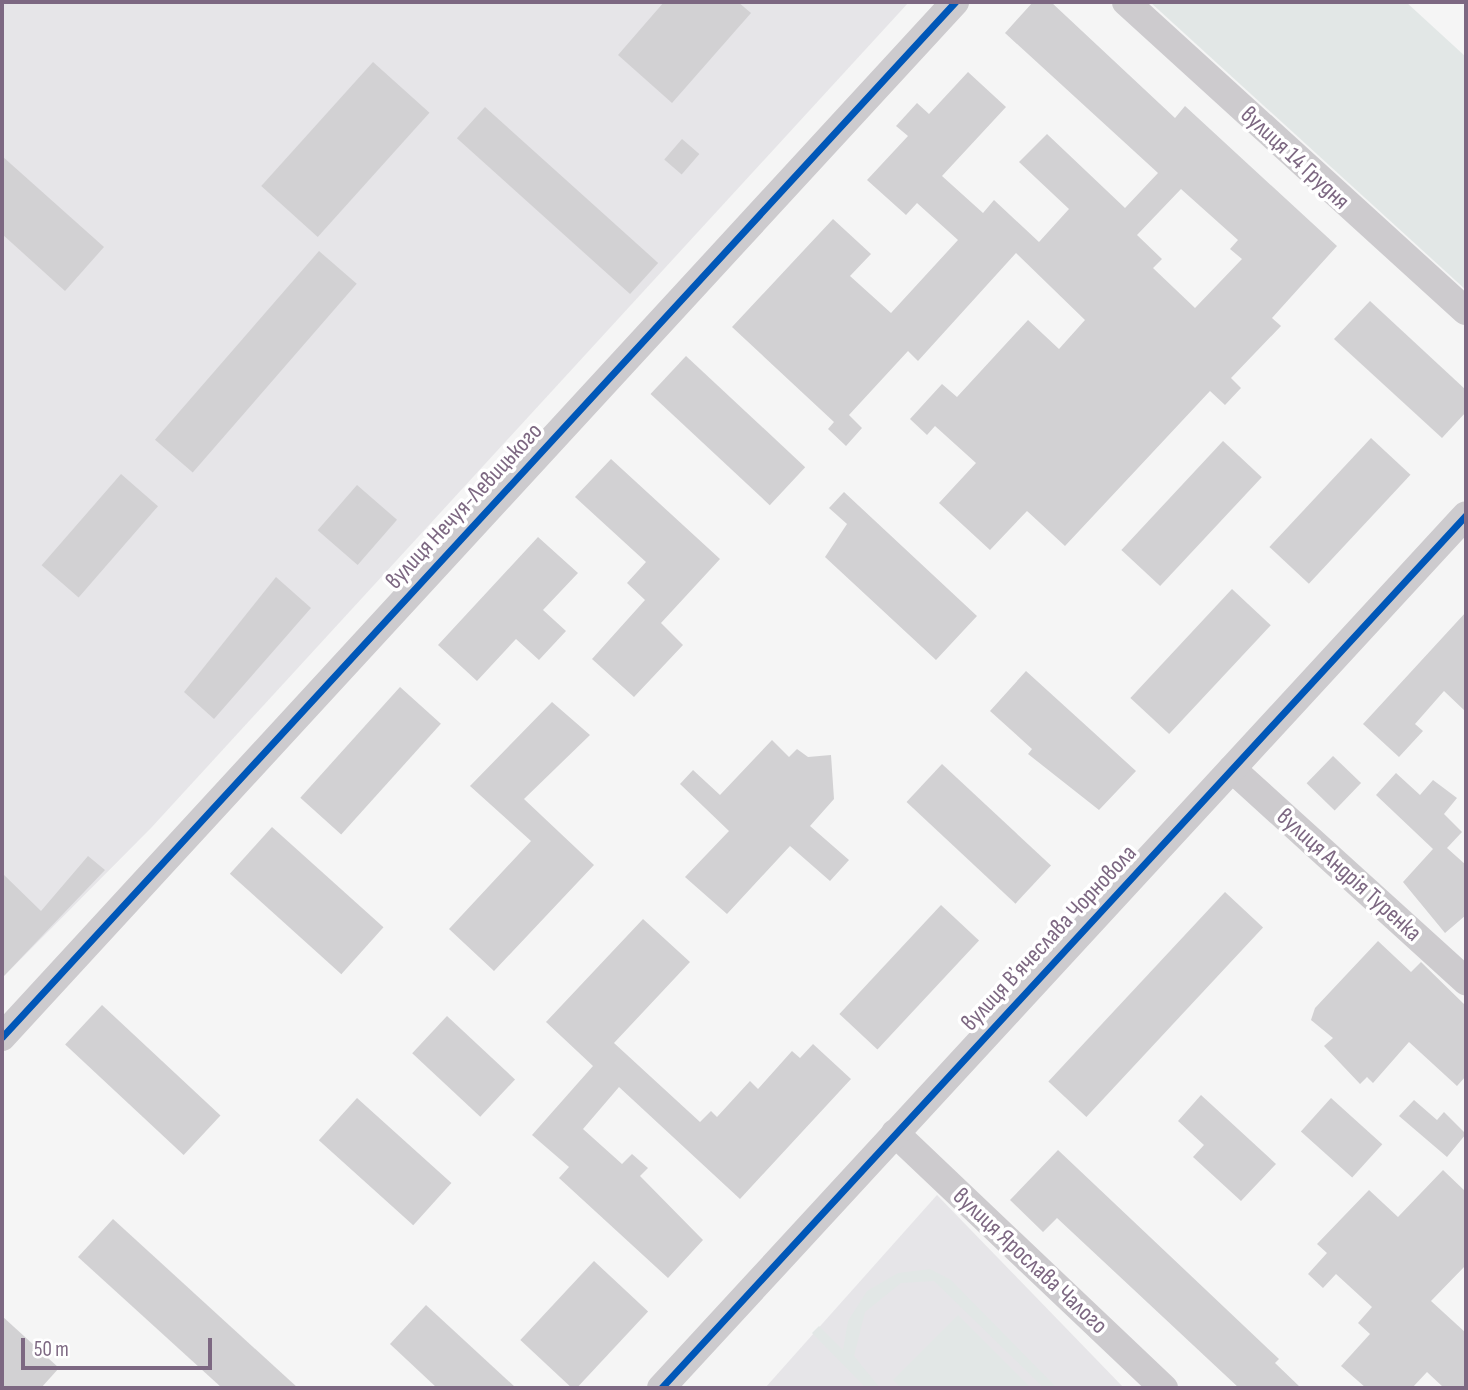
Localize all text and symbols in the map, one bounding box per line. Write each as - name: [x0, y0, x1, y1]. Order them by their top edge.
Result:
- street label: вулиця 14 Грудня: [1235, 100, 1355, 216]
- street label: вулиця Нечуя-Левицького: [380, 417, 548, 595]
- street label: вулиця Андрія Туренка: [1271, 803, 1427, 947]
- street label: вулиця Вʼячеслава Чорновола: [955, 839, 1143, 1037]
- street label: вулиця Ярослава Чалого: [947, 1182, 1113, 1340]
- scale bar: [24, 1324, 215, 1368]
- text: 50 m: [34, 1337, 69, 1362]

